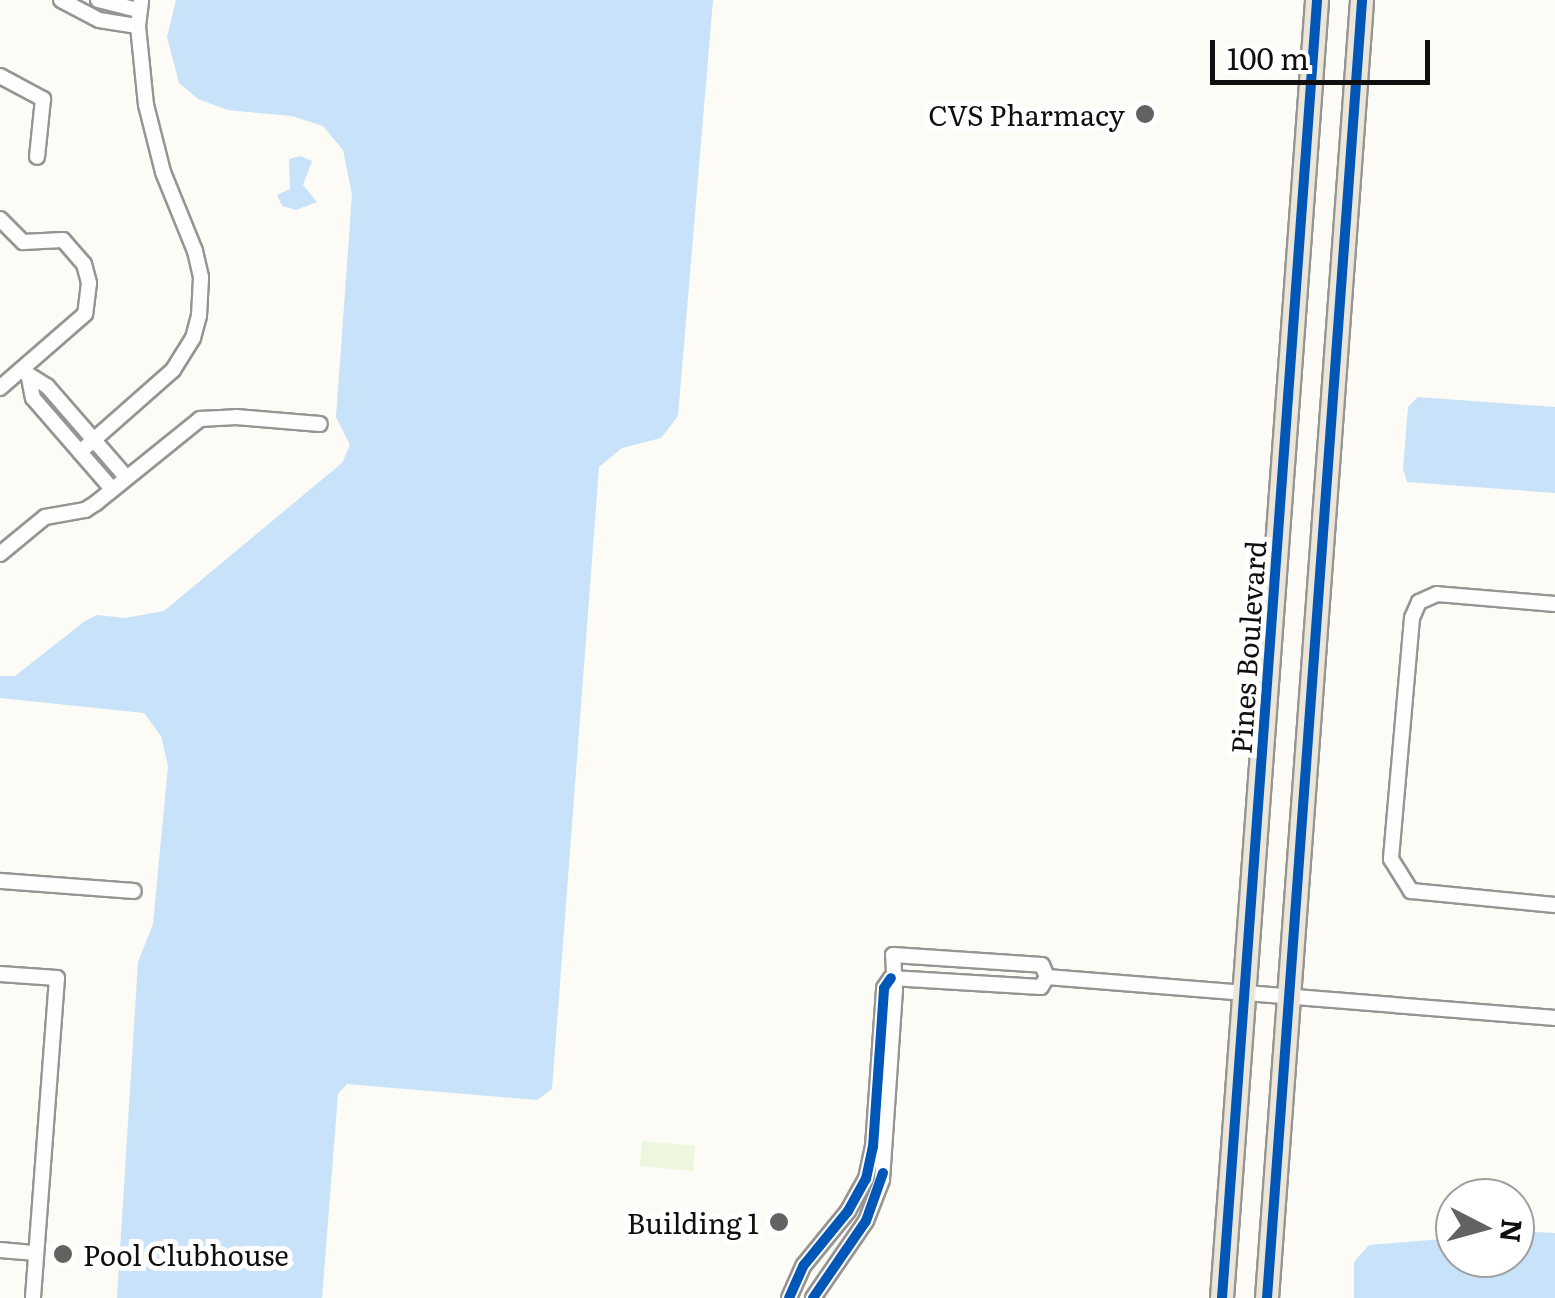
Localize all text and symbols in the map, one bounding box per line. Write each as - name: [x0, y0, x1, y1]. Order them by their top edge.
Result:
- scale bar: [1215, 20, 1435, 82]
- text: 100 m: [1227, 35, 1309, 79]
- place label: CVS Pharmacy: [928, 97, 1125, 131]
- marker: CVS Pharmacy: [1134, 103, 1156, 125]
- street label: Pines Boulevard: [1223, 539, 1271, 755]
- north arrow: [1435, 1178, 1535, 1278]
- place label: Building 1: [627, 1205, 759, 1239]
- marker: Building 1: [768, 1211, 790, 1233]
- text: N: [1491, 1217, 1535, 1245]
- place label: Pool Clubhouse: [83, 1237, 289, 1271]
- marker: Pool Clubhouse: [52, 1243, 74, 1265]

